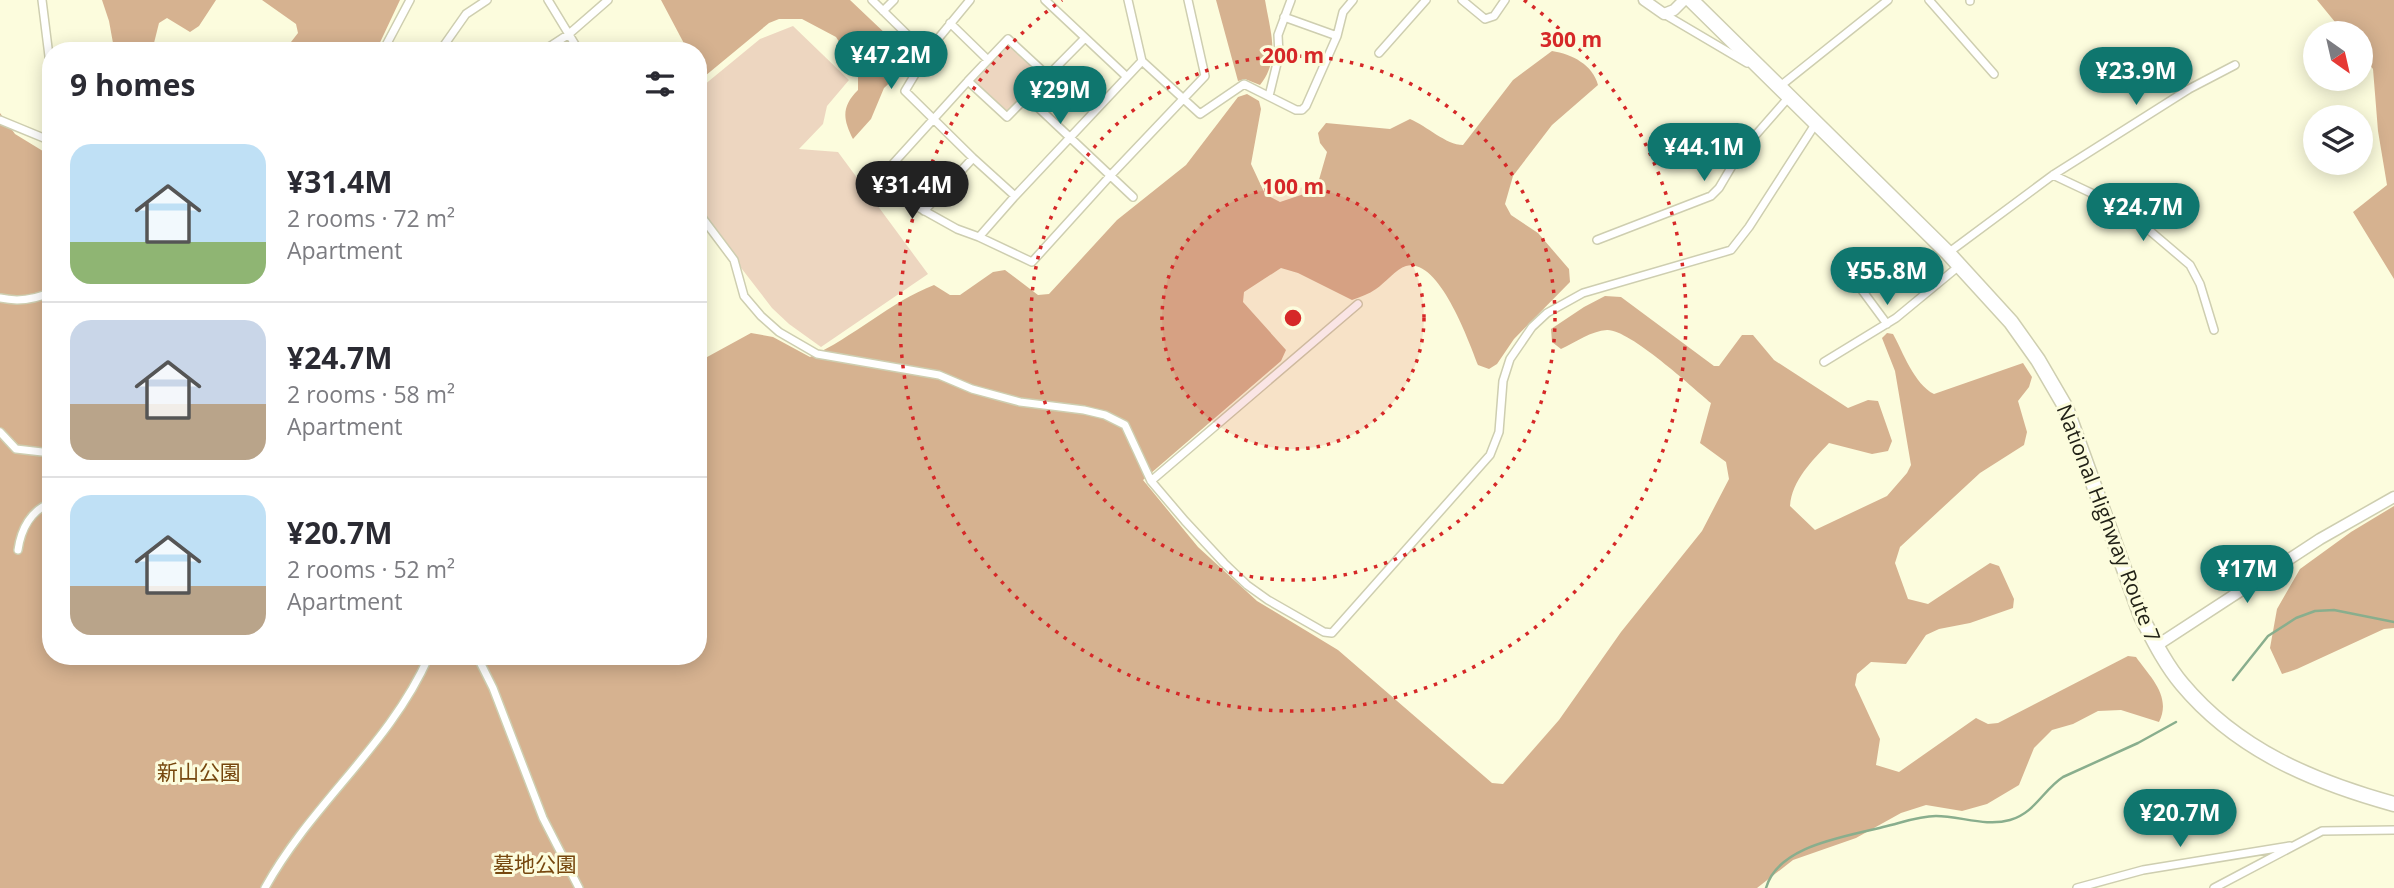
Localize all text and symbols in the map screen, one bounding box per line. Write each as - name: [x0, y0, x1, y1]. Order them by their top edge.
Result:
- north arrow: [2303, 21, 2373, 91]
- map controls: [2303, 21, 2373, 175]
- text: 300 m: [1540, 25, 1602, 53]
- pin: ¥47.2M: [834, 32, 948, 91]
- text: ¥47.2M: [851, 38, 931, 70]
- text: 200 m: [1262, 41, 1324, 69]
- pin: ¥23.9M: [2079, 48, 2193, 107]
- text: ¥23.9M: [2096, 54, 2176, 86]
- text: 9 homes: [70, 64, 195, 105]
- icon: filters: [641, 65, 679, 103]
- pin: ¥29M: [1019, 66, 1101, 126]
- text: ¥29M: [1029, 73, 1091, 105]
- button: layers: [2303, 105, 2373, 175]
- pin: ¥44.1M: [1647, 124, 1761, 183]
- text: ¥44.1M: [1664, 130, 1744, 162]
- text: ¥31.4M: [287, 161, 392, 202]
- pin: ¥31.4M: [855, 162, 969, 221]
- text: ¥31.4M: [872, 168, 952, 200]
- icon: home: [126, 172, 210, 256]
- text: 100 m: [1262, 172, 1324, 200]
- pin: ¥24.7M: [2086, 184, 2200, 243]
- text: ¥24.7M: [2103, 190, 2183, 222]
- text: 2 rooms · 72 m²: [287, 202, 455, 234]
- text: Apartment: [287, 234, 403, 266]
- pin: ¥55.8M: [1830, 247, 1944, 307]
- text: ¥55.8M: [1847, 254, 1927, 286]
- centre of rings: [1281, 306, 1305, 330]
- text: ¥24.7M: [287, 337, 392, 378]
- icon: home: [126, 348, 210, 432]
- text: 2 rooms · 58 m²: [287, 378, 455, 410]
- street label: National Highway Route 7: [2051, 400, 2167, 646]
- text: Apartment: [287, 410, 403, 442]
- text: ¥20.7M: [287, 512, 392, 553]
- icon: home: [126, 523, 210, 607]
- pin: ¥17M: [2206, 546, 2288, 605]
- text: ¥17M: [2216, 552, 2278, 584]
- text: 2 rooms · 52 m²: [287, 553, 455, 585]
- text: Apartment: [287, 585, 403, 617]
- park label: 新山公園: [157, 758, 241, 786]
- pin: ¥20.7M: [2123, 790, 2237, 849]
- text: ¥20.7M: [2140, 796, 2220, 828]
- park label: 墓地公園: [493, 850, 577, 878]

